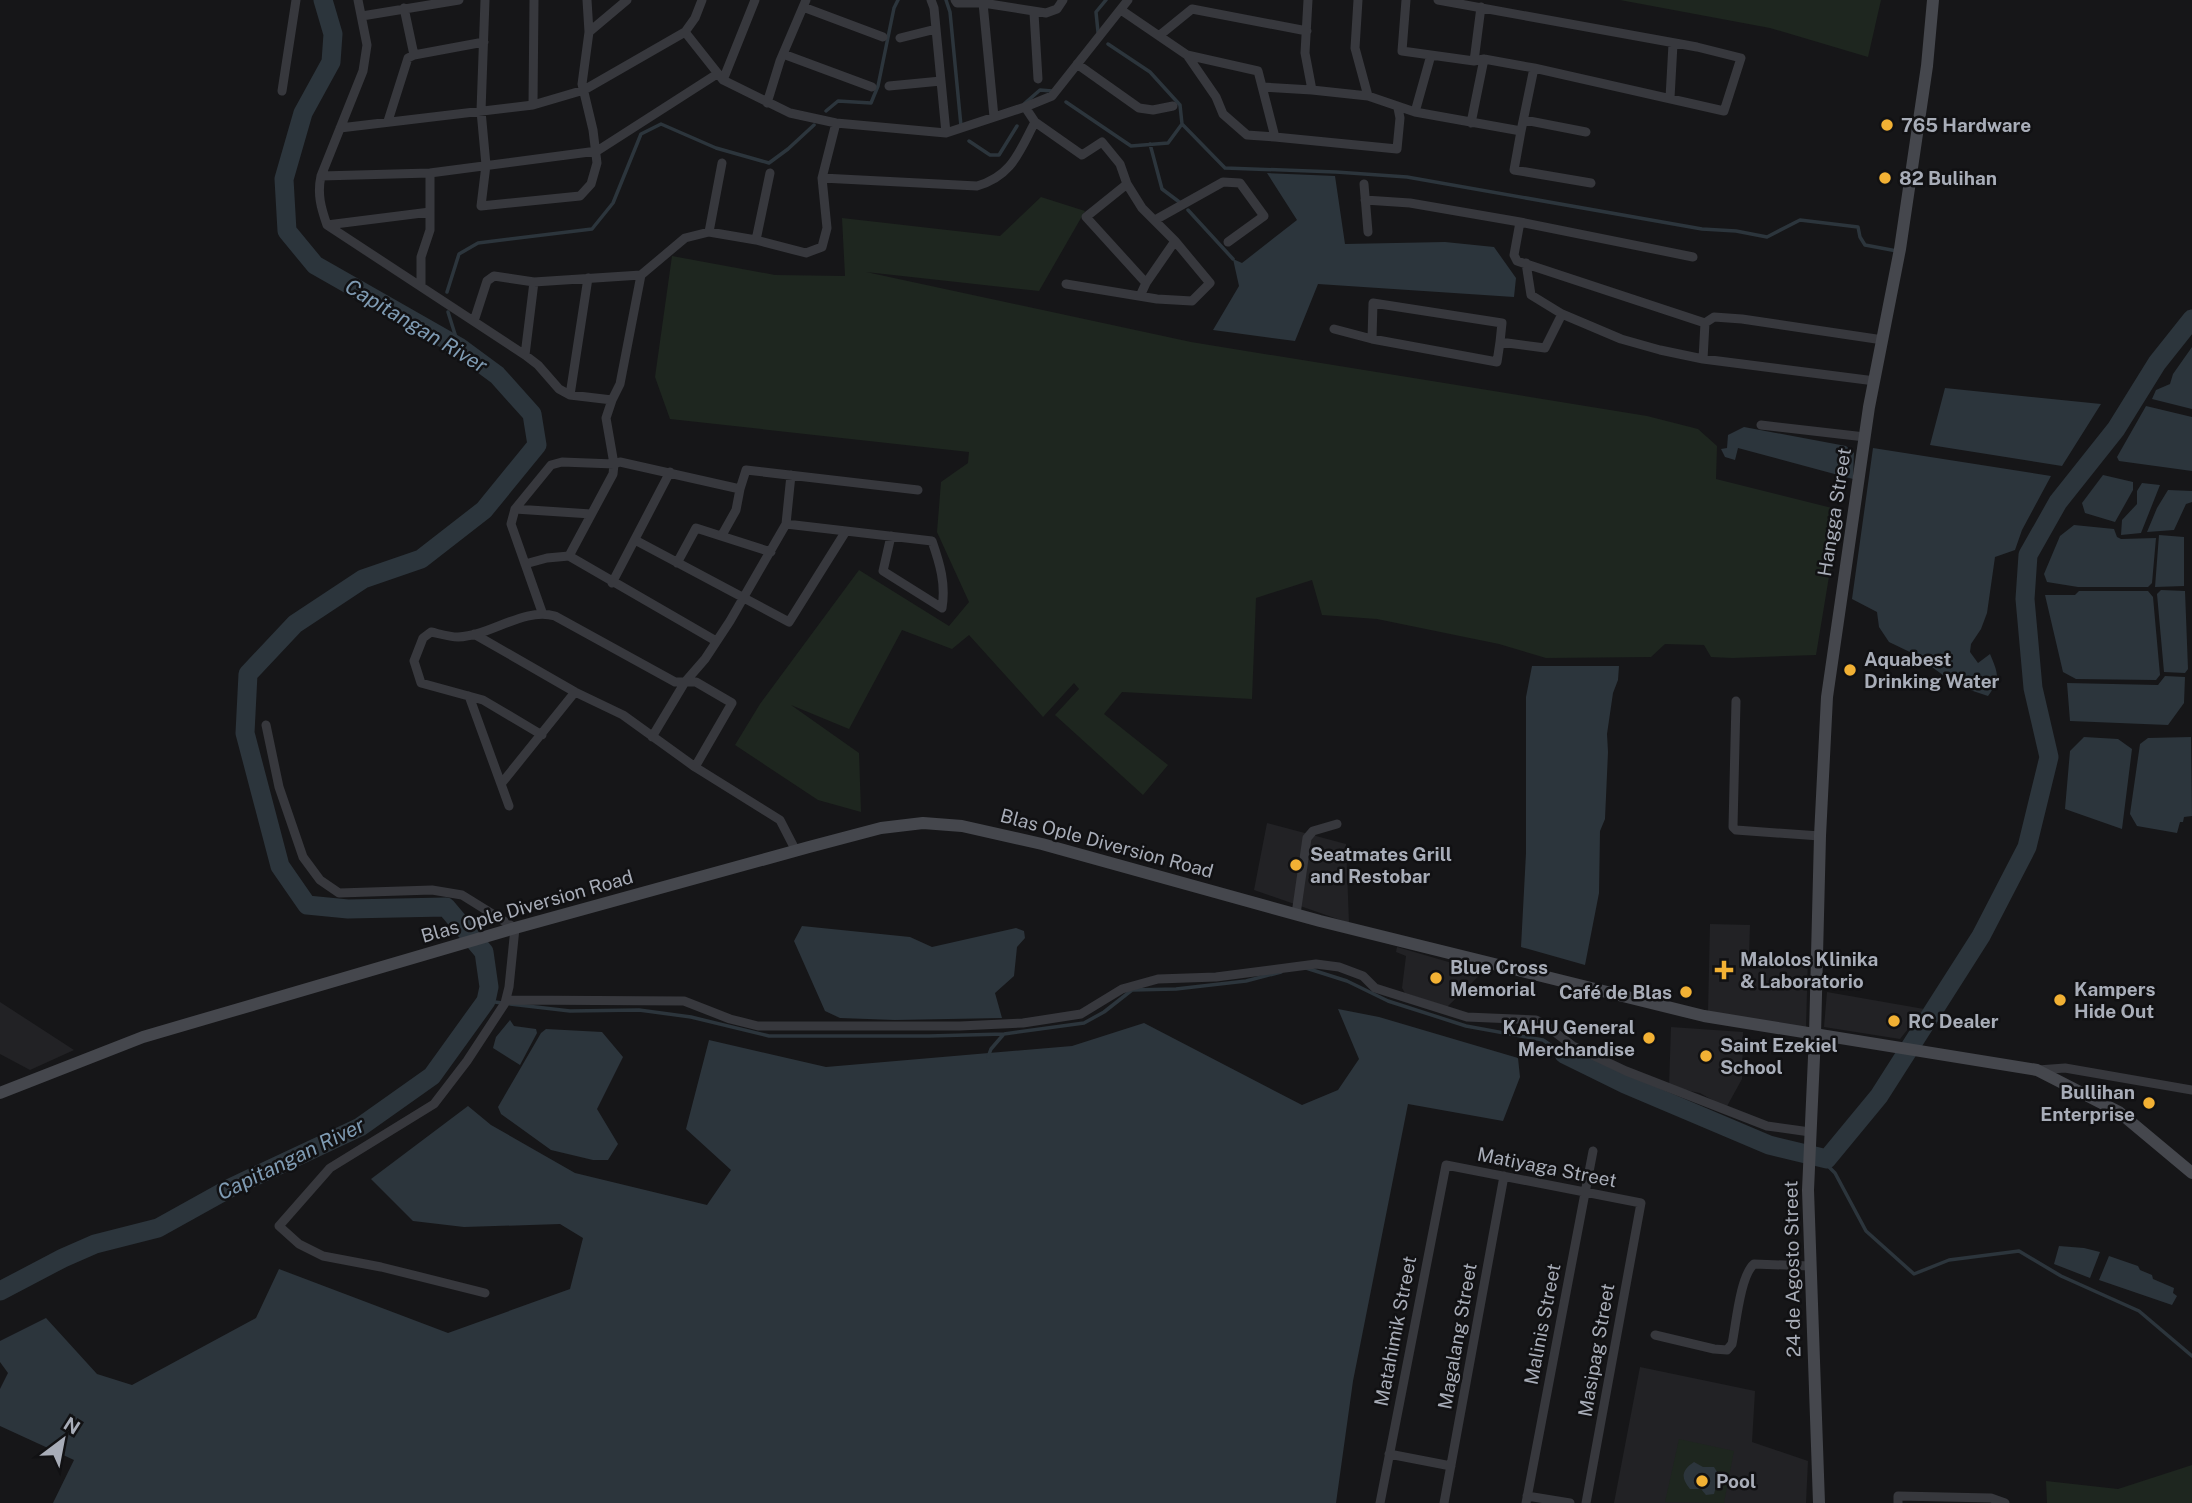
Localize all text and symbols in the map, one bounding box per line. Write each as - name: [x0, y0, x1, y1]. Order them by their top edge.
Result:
- place label: 765 Hardware: [1901, 114, 2031, 136]
- marker: 765 Hardware: [1879, 117, 1895, 133]
- place label: 82 Bulihan: [1899, 167, 1997, 189]
- marker: 82 Bulihan: [1877, 170, 1893, 186]
- water label: Capitangan River: [341, 273, 493, 378]
- street label: Hangga Street: [1813, 446, 1855, 578]
- place label: Aquabest Drinking Water: [1864, 648, 2000, 692]
- marker: Aquabest Drinking Water: [1842, 662, 1858, 678]
- street label: Blas Ople Diversion Road: [998, 804, 1216, 882]
- place label: Seatmates Grill and Restobar: [1310, 843, 1452, 887]
- marker: Seatmates Grill and Restobar: [1288, 857, 1304, 873]
- street label: Blas Ople Diversion Road: [418, 865, 636, 947]
- place label: Malolos Klinika & Laboratorio: [1740, 948, 1878, 992]
- place label: Blue Cross Memorial: [1450, 956, 1548, 1000]
- marker: Malolos Klinika & Laboratorio: [1714, 960, 1734, 980]
- marker: Blue Cross Memorial: [1428, 970, 1444, 986]
- place label: Kampers Hide Out: [2074, 978, 2155, 1022]
- place label: Café de Blas: [1559, 981, 1672, 1003]
- marker: Café de Blas: [1678, 984, 1694, 1000]
- marker: Kampers Hide Out: [2052, 992, 2068, 1008]
- place label: RC Dealer: [1908, 1010, 1999, 1032]
- marker: RC Dealer: [1886, 1013, 1902, 1029]
- place label: KAHU General Merchandise: [1503, 1016, 1635, 1060]
- marker: KAHU General Merchandise: [1641, 1030, 1657, 1046]
- place label: Saint Ezekiel School: [1720, 1034, 1838, 1078]
- marker: Saint Ezekiel School: [1698, 1048, 1714, 1064]
- place label: Bullihan Enterprise: [2040, 1081, 2135, 1125]
- marker: Bullihan Enterprise: [2141, 1095, 2157, 1111]
- water label: Capitangan River: [213, 1112, 370, 1205]
- street label: Matiyaga Street: [1475, 1143, 1619, 1191]
- street label: 24 de Agosto Street: [1779, 1180, 1805, 1358]
- street label: Matahimik Street: [1370, 1254, 1420, 1408]
- street label: Magalang Street: [1433, 1261, 1481, 1411]
- street label: Malinis Street: [1519, 1261, 1565, 1387]
- street label: Masipag Street: [1573, 1281, 1619, 1419]
- north arrow: [28, 1405, 98, 1475]
- text: N: [60, 1412, 84, 1439]
- place label: Pool: [1716, 1470, 1756, 1492]
- marker: Pool: [1694, 1473, 1710, 1489]

